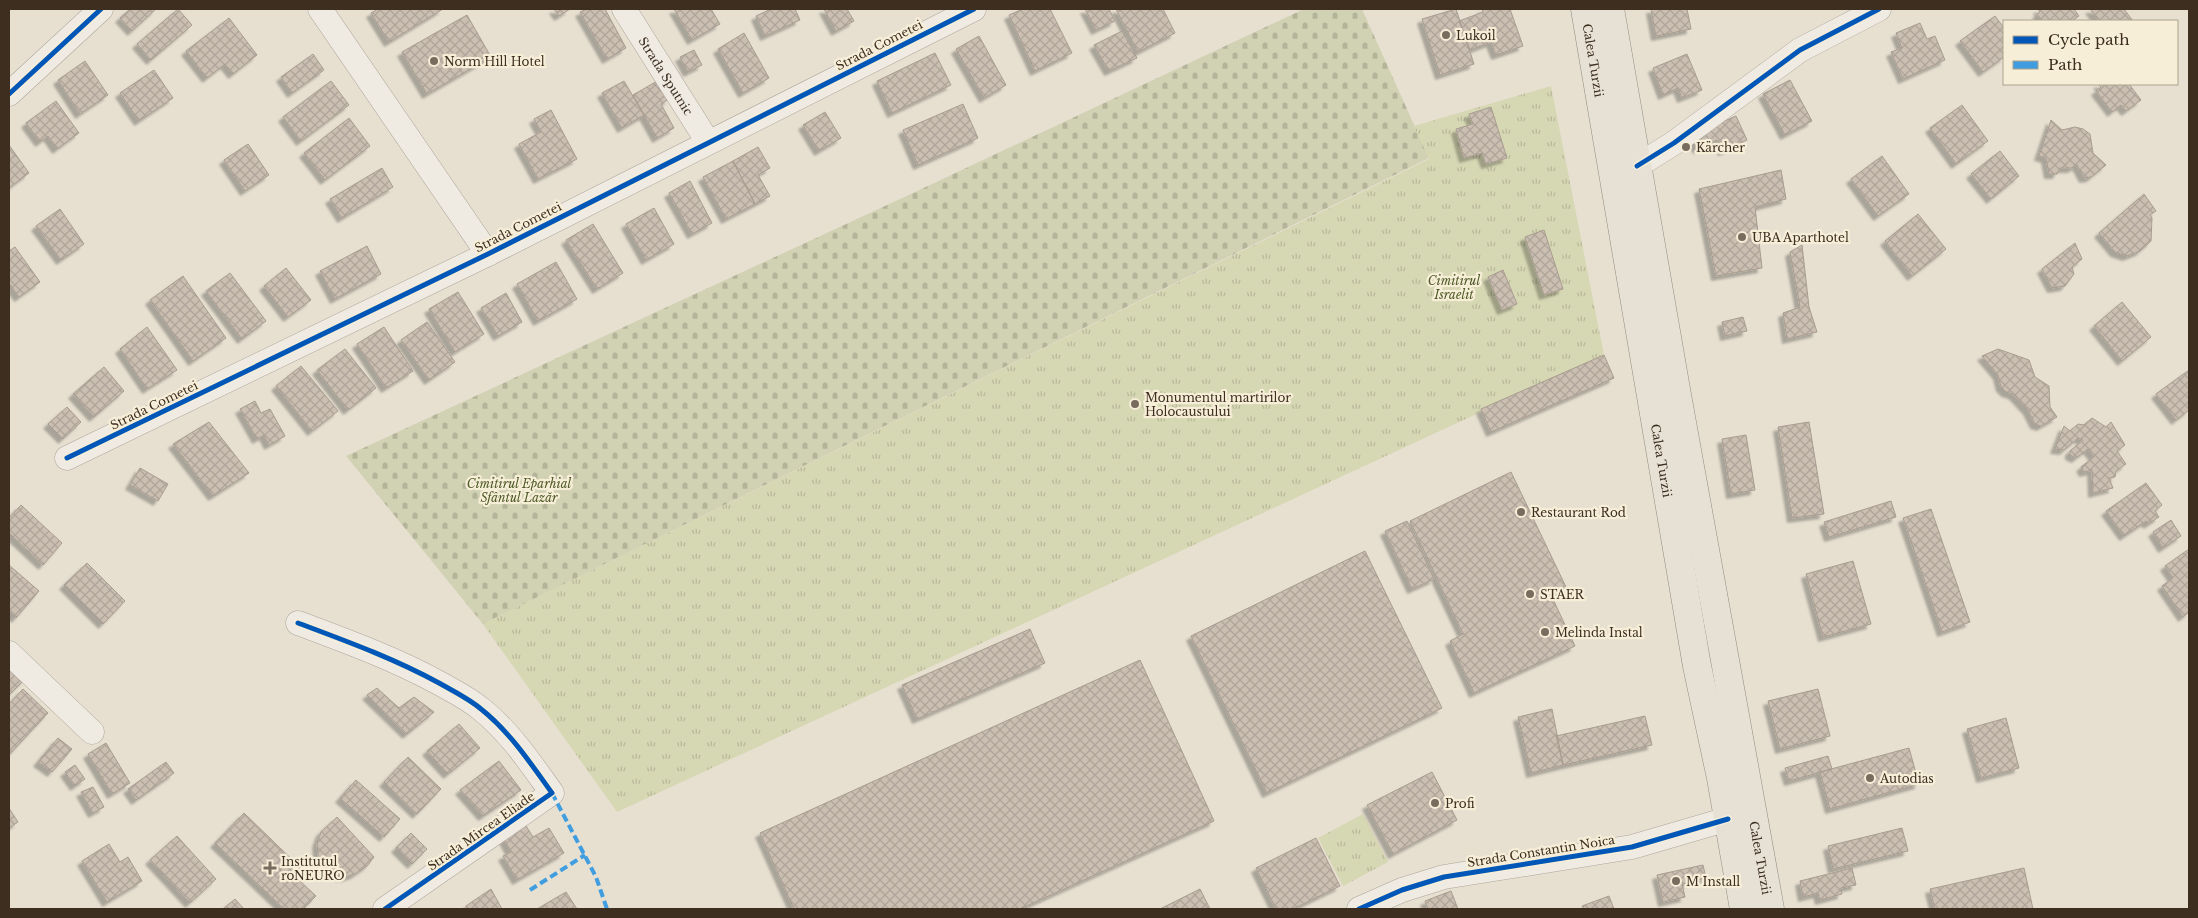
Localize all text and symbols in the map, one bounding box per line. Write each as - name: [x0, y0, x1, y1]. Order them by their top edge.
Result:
- street label: Strada Cometei: [833, 17, 925, 73]
- legend: [2003, 20, 2178, 85]
- street label: Calea Turzii: [1580, 22, 1607, 98]
- place label: Lukoil: [1456, 28, 1496, 43]
- marker: Lukoil: [1440, 29, 1452, 41]
- text: Cycle path: [2048, 30, 2130, 49]
- street label: Strada Sputnic: [636, 34, 697, 118]
- place label: Norm Hill Hotel: [444, 54, 545, 69]
- marker: Norm Hill Hotel: [428, 55, 440, 67]
- text: Path: [2048, 55, 2082, 74]
- place label: Kärcher: [1696, 140, 1745, 155]
- marker: Kärcher: [1680, 141, 1692, 153]
- street label: Strada Cometei: [472, 199, 564, 255]
- place label: UBA Aparthotel: [1752, 230, 1849, 245]
- marker: UBA Aparthotel: [1736, 231, 1748, 243]
- park label: Cimitirul Israelit: [1428, 273, 1480, 302]
- street label: Strada Cometei: [108, 377, 200, 433]
- place label: Monumentul martirilor Holocaustului: [1145, 390, 1291, 419]
- marker: Monumentul martirilor Holocaustului: [1129, 398, 1141, 410]
- street label: Calea Turzii: [1648, 423, 1676, 498]
- park label: Cimitirul Eparhial Sfântul Lazăr: [467, 476, 571, 505]
- place label: Restaurant Rod: [1531, 505, 1626, 520]
- marker: Restaurant Rod: [1515, 506, 1527, 518]
- place label: STAER: [1540, 587, 1584, 602]
- marker: STAER: [1524, 588, 1536, 600]
- place label: Melinda Instal: [1555, 625, 1643, 640]
- marker: Melinda Instal: [1539, 626, 1551, 638]
- place label: Autodias: [1879, 771, 1934, 786]
- marker: Autodias: [1864, 772, 1876, 784]
- street label: Strada Mircea Eliade: [425, 788, 537, 874]
- place label: Profi: [1445, 796, 1475, 811]
- marker: Profi: [1429, 797, 1441, 809]
- street label: Calea Turzii: [1747, 820, 1775, 896]
- street label: Strada Constantin Noica: [1466, 832, 1616, 870]
- place label: Institutul roNEURO: [281, 854, 345, 883]
- marker: Institutul roNEURO: [263, 861, 277, 875]
- place label: M Install: [1686, 874, 1740, 889]
- marker: M Install: [1670, 875, 1682, 887]

